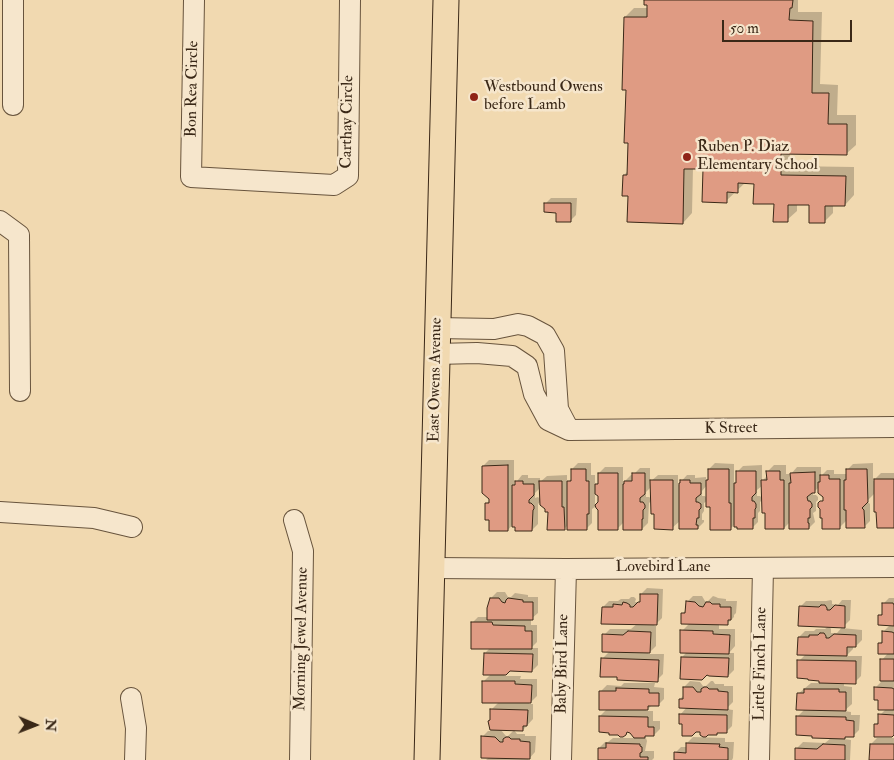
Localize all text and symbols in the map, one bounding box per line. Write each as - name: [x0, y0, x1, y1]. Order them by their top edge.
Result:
- scale bar: [724, 10, 854, 42]
- text: 50 m: [730, 19, 759, 38]
- street label: Bon Rea Circle: [183, 40, 203, 138]
- street label: Carthay Circle: [338, 75, 358, 169]
- place label: Westbound Owens before Lamb: [484, 78, 603, 116]
- marker: Westbound Owens before Lamb: [468, 91, 480, 103]
- place label: Ruben P. Diaz Elementary School: [697, 138, 818, 176]
- marker: Ruben P. Diaz Elementary School: [681, 151, 693, 163]
- street label: East Owens Avenue: [425, 317, 447, 443]
- street label: K Street: [704, 419, 758, 439]
- street label: Lovebird Lane: [616, 558, 710, 578]
- street label: Morning Jewel Avenue: [291, 567, 313, 711]
- street label: Little Finch Lane: [750, 607, 772, 721]
- street label: Baby Bird Lane: [553, 614, 573, 714]
- north arrow: [10, 700, 60, 750]
- text: N: [42, 719, 59, 732]

